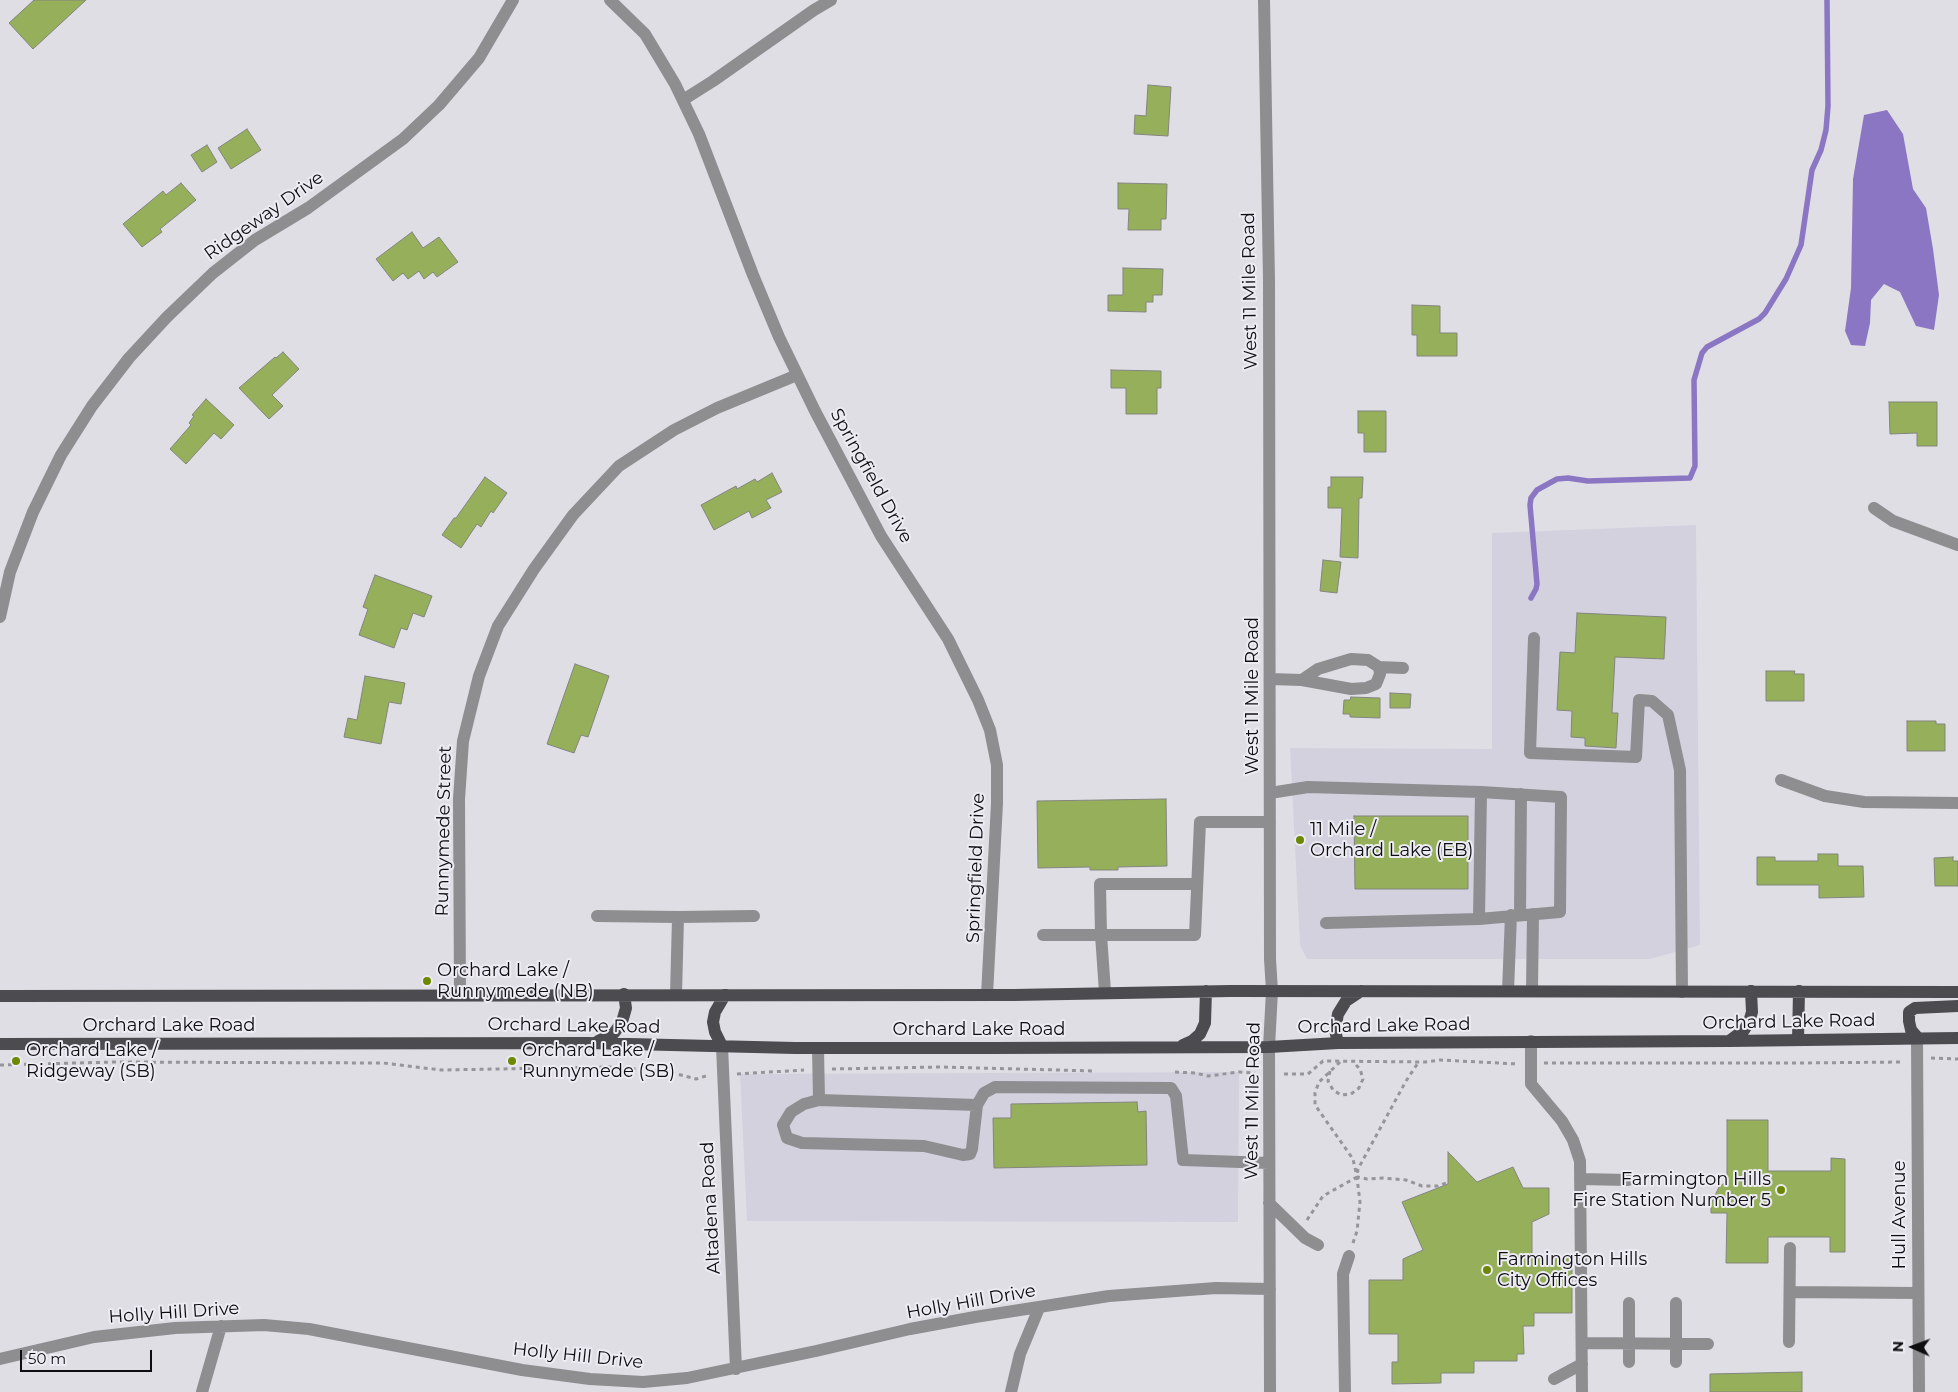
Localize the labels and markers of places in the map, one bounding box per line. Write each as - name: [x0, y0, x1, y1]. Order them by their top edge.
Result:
- place label: 11 Mile / Orchard Lake (EB): [1310, 819, 1473, 862]
- marker: 11 Mile / Orchard Lake (EB): [1294, 834, 1306, 846]
- place label: Orchard Lake / Runnymede (NB): [437, 960, 594, 1002]
- marker: Orchard Lake / Runnymede (NB): [421, 975, 433, 987]
- place label: Orchard Lake / Ridgeway (SB): [26, 1040, 158, 1082]
- place label: Orchard Lake / Runnymede (SB): [522, 1040, 675, 1082]
- marker: Orchard Lake / Ridgeway (SB): [10, 1055, 22, 1067]
- marker: Orchard Lake / Runnymede (SB): [506, 1055, 518, 1067]
- place label: Farmington Hills Fire Station Number 5: [1572, 1169, 1771, 1212]
- marker: Farmington Hills Fire Station Number 5: [1775, 1184, 1787, 1196]
- place label: Farmington Hills City Offices: [1497, 1249, 1647, 1292]
- marker: Farmington Hills City Offices: [1481, 1264, 1493, 1276]

